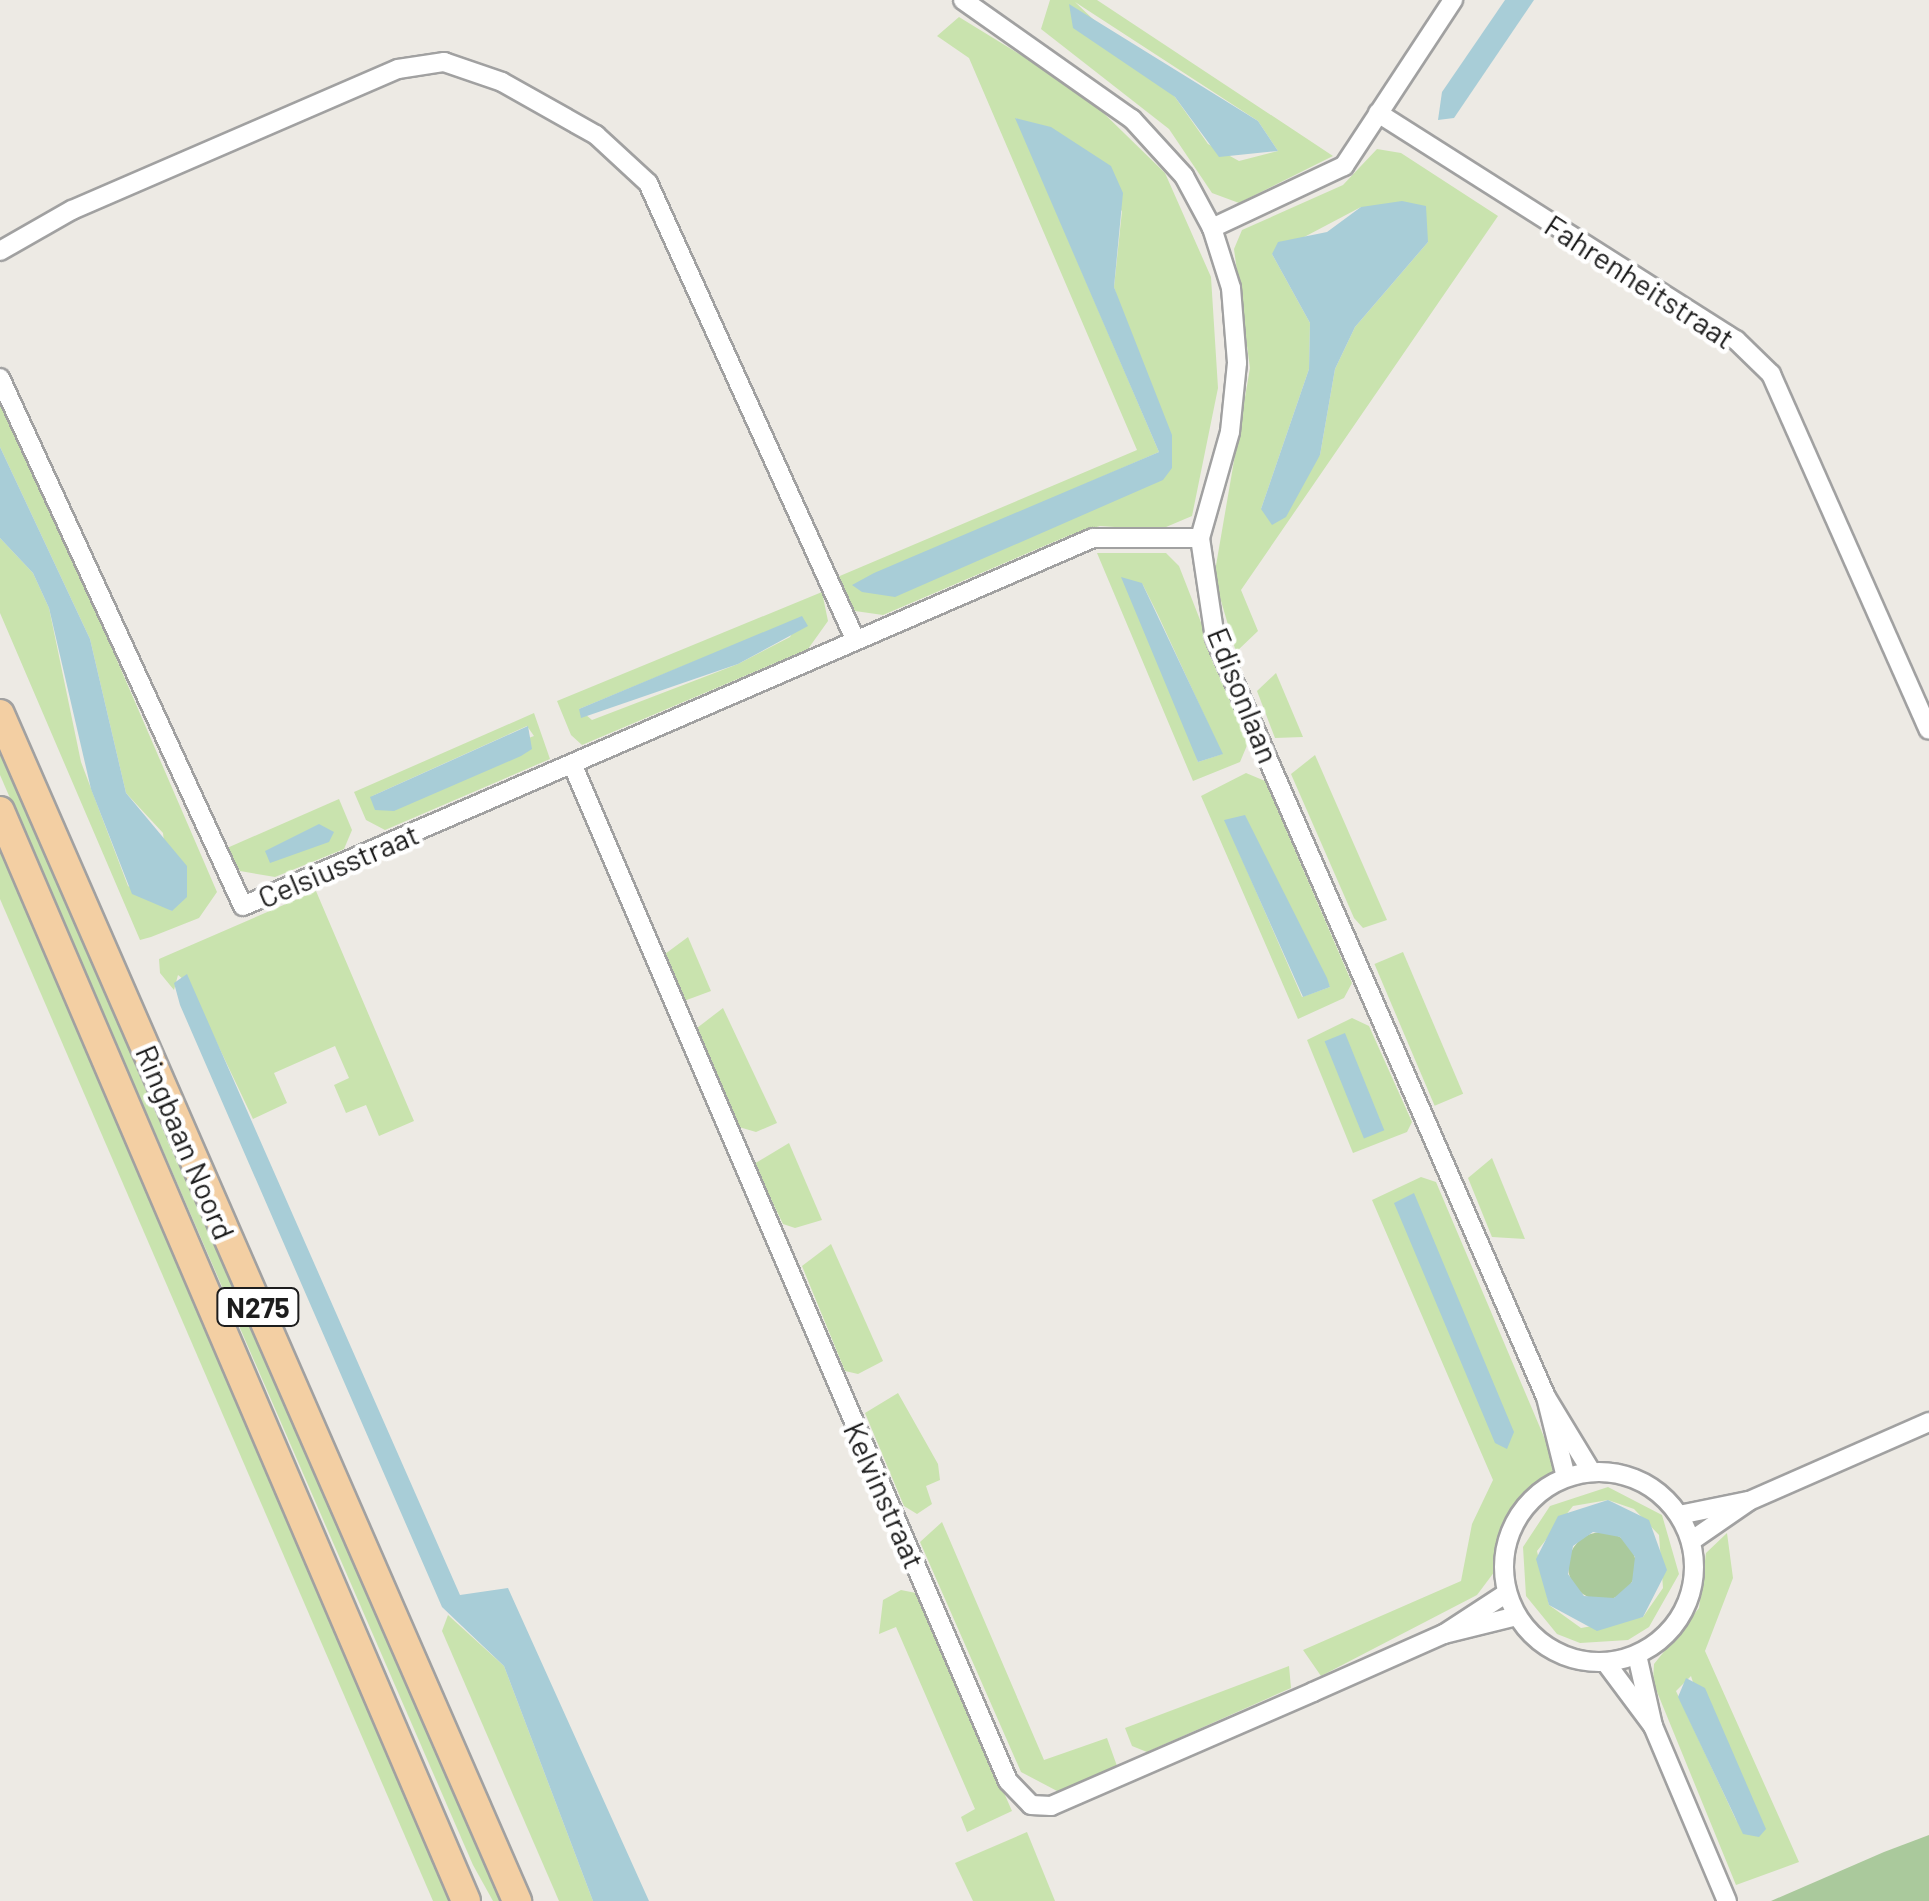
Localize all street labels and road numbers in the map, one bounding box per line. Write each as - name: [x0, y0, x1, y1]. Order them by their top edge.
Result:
- street label: Fahrenheitstraat: [1539, 206, 1741, 356]
- street label: Edisonlaan: [1201, 622, 1287, 768]
- street label: Celsiusstraat: [252, 815, 424, 915]
- street label: Ringbaan Noord: [129, 1039, 243, 1245]
- road number: N275: [216, 1284, 300, 1330]
- street label: Kelvinstraat: [837, 1416, 933, 1574]

